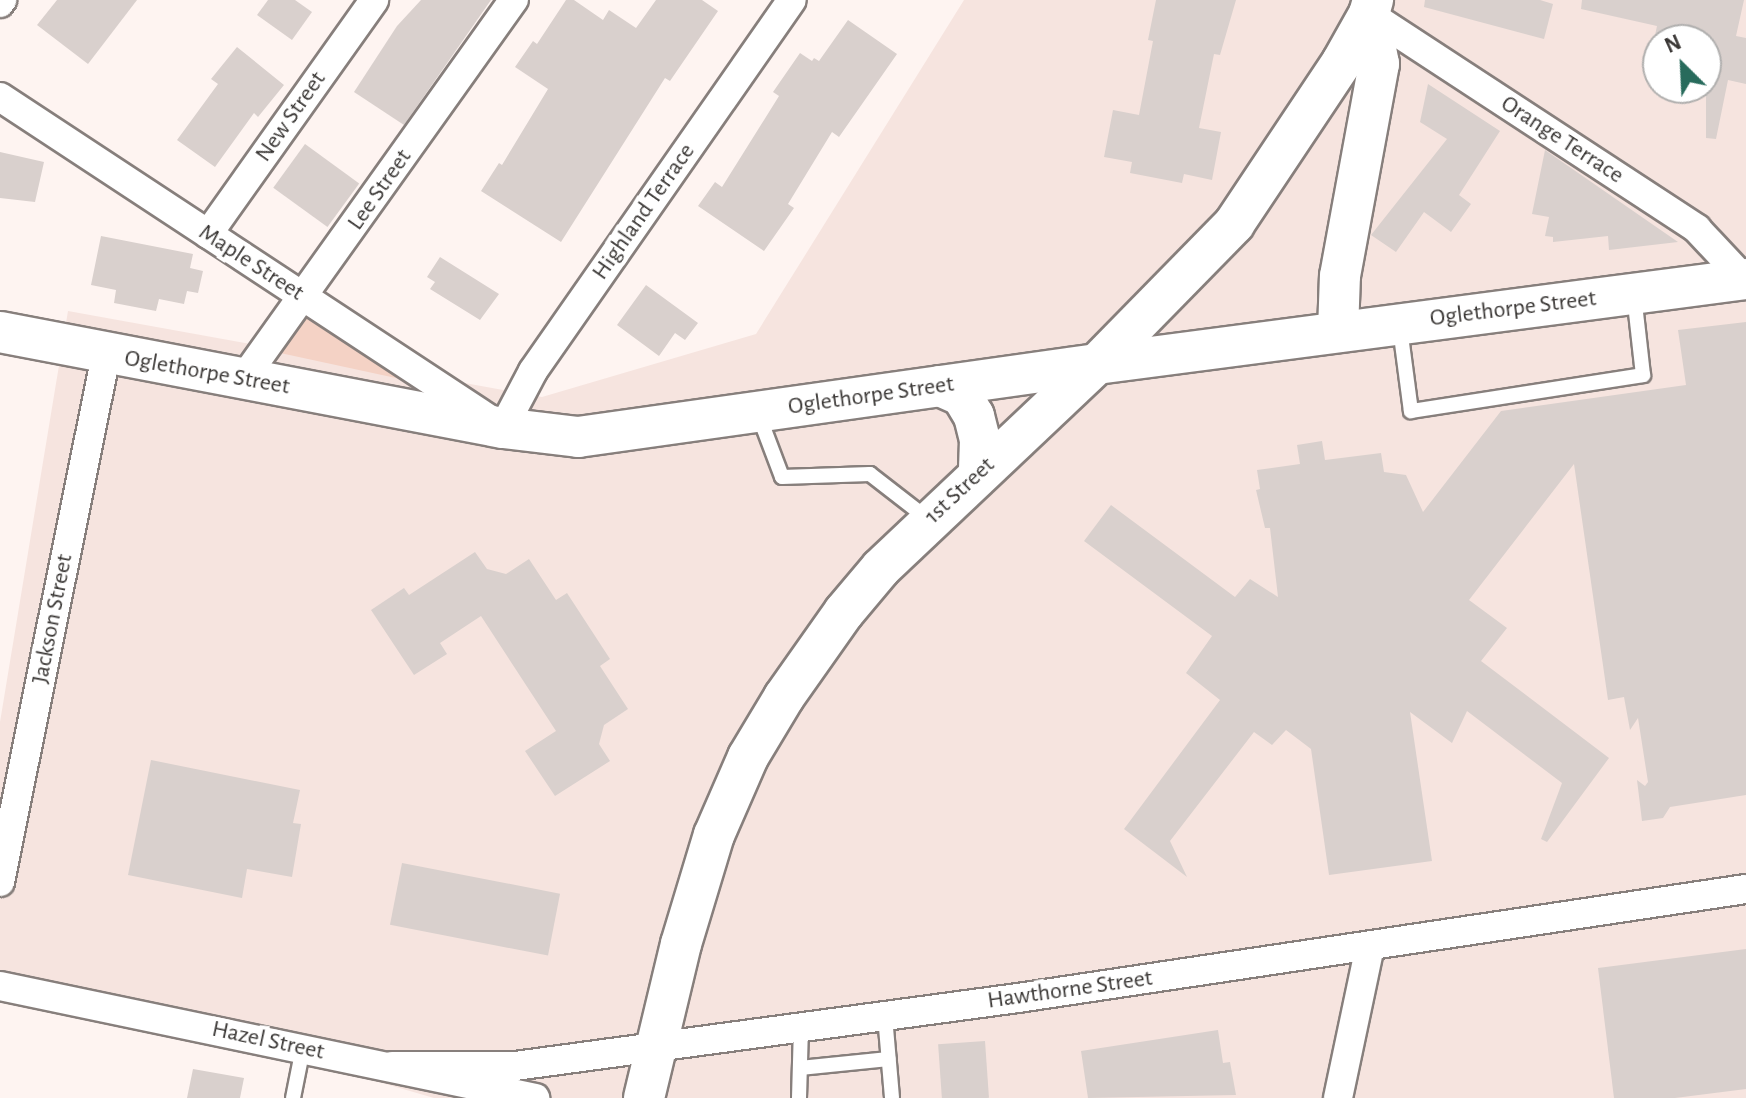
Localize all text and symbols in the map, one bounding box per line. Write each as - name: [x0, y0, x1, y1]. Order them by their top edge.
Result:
- north arrow: [1642, 24, 1722, 104]
- text: N: [1662, 31, 1685, 57]
- street label: New Street: [249, 66, 333, 168]
- street label: Orange Terrace: [1495, 90, 1629, 190]
- street label: Highland Terrace: [586, 138, 702, 286]
- street label: Lee Street: [342, 144, 418, 236]
- street label: Maple Street: [193, 218, 309, 308]
- street label: Oglethorpe Street: [1428, 285, 1598, 333]
- street label: Oglethorpe Street: [122, 344, 292, 402]
- street label: Oglethorpe Street: [786, 370, 956, 422]
- street label: 1st Street: [919, 451, 1001, 531]
- street label: Jackson Street: [26, 552, 80, 686]
- street label: Hawthorne Street: [986, 964, 1154, 1016]
- street label: Hazel Street: [209, 1015, 327, 1067]

